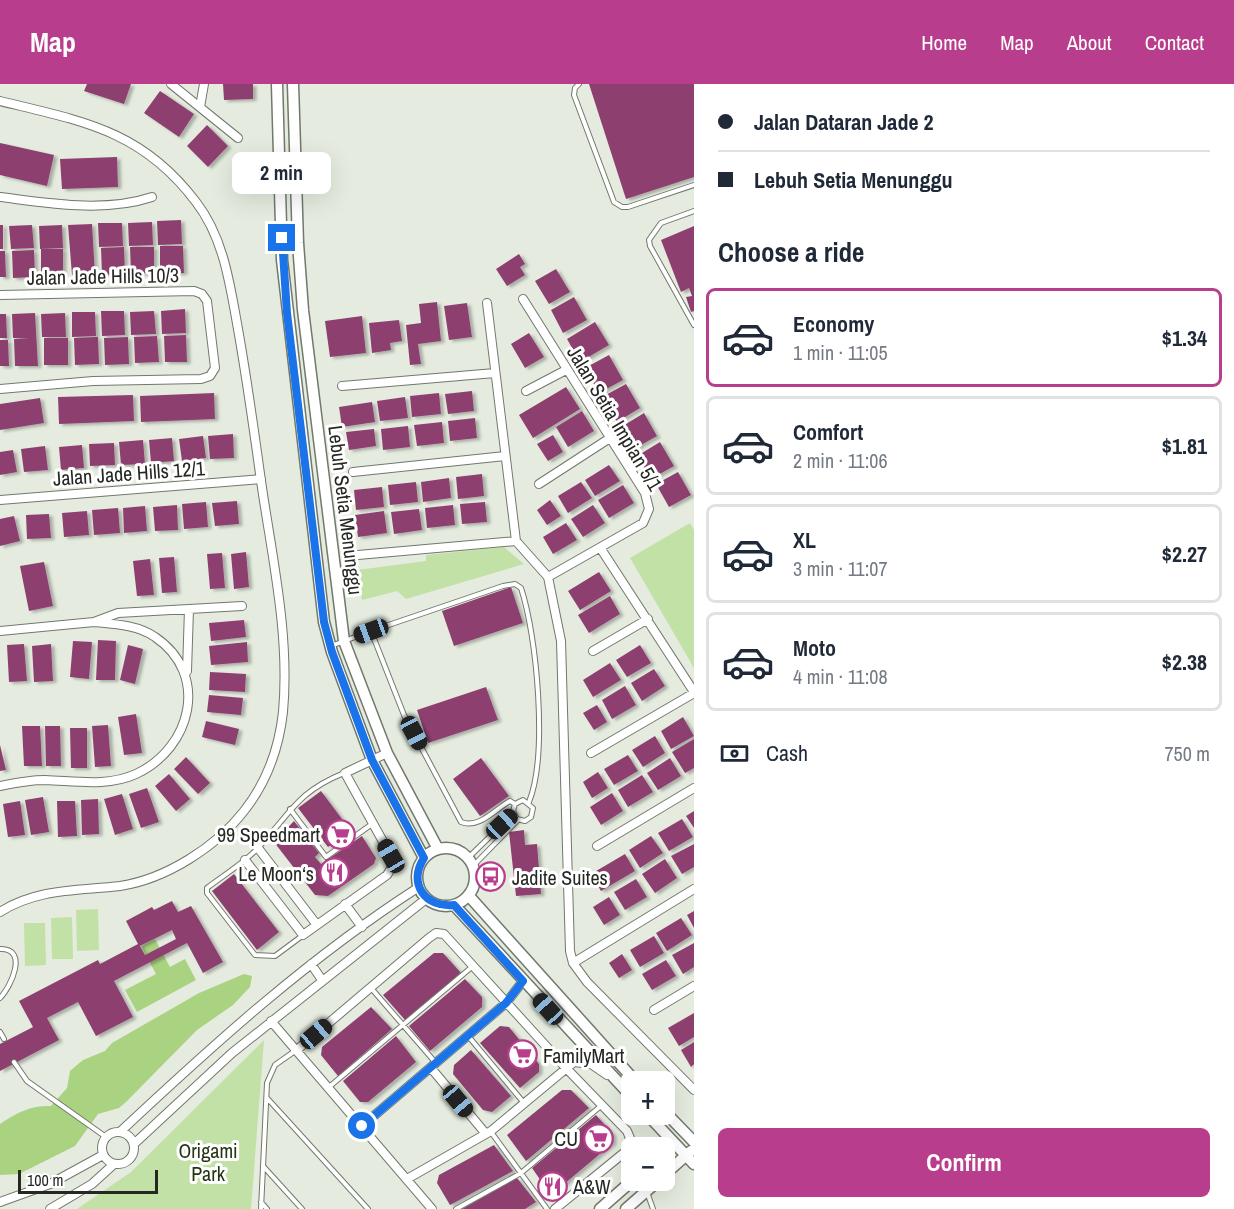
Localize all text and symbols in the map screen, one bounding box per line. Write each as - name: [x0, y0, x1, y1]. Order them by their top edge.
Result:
- text: Map: [30, 23, 76, 61]
- text: Home: [921, 28, 967, 57]
- text: Map: [1000, 28, 1034, 57]
- text: About: [1067, 28, 1112, 57]
- text: Contact: [1145, 28, 1204, 57]
- text: Jalan Dataran Jade 2: [754, 107, 934, 137]
- callout: 2 min: [232, 151, 332, 193]
- text: 2 min: [260, 159, 303, 186]
- text: Lebuh Setia Menunggu: [754, 165, 952, 195]
- route end: [268, 224, 295, 251]
- text: Choose a ride: [718, 234, 864, 270]
- street label: Jalan Jade Hills 10/3: [27, 261, 179, 291]
- text: Economy: [793, 309, 874, 339]
- icon: car: [721, 311, 775, 365]
- text: $1.34: [1162, 323, 1207, 353]
- text: 1 min · 11:05: [793, 339, 888, 366]
- street label: Jalan Setia Impian 5/1: [561, 341, 669, 495]
- text: Comfort: [793, 417, 863, 447]
- icon: car: [721, 419, 775, 473]
- street label: Lebuh Setia Menunggu: [322, 424, 370, 596]
- text: $1.81: [1162, 431, 1207, 461]
- text: 2 min · 11:06: [793, 447, 888, 474]
- street label: Jalan Jade Hills 12/1: [52, 454, 206, 492]
- text: XL: [793, 525, 816, 555]
- icon: car: [721, 527, 775, 581]
- text: $2.27: [1162, 539, 1207, 569]
- text: 3 min · 11:07: [793, 555, 888, 582]
- car: [351, 616, 391, 646]
- text: Moto: [793, 633, 836, 663]
- icon: car: [721, 635, 775, 689]
- text: $2.38: [1162, 647, 1207, 677]
- text: 4 min · 11:08: [793, 663, 888, 690]
- car: [398, 713, 430, 753]
- icon: cash: [718, 737, 751, 770]
- text: Cash: [766, 738, 808, 768]
- text: 750 m: [1164, 740, 1210, 767]
- car: [483, 805, 521, 843]
- supermarket icon: 99 Speedmart: [325, 818, 357, 850]
- place label: 99 Speedmart: [217, 821, 320, 848]
- car: [374, 836, 408, 876]
- restaurant icon: Le Moon‘s: [319, 857, 351, 889]
- place label: Le Moon‘s: [238, 860, 314, 887]
- bus stop icon: Jadite Suites: [475, 861, 507, 893]
- place label: Jadite Suites: [512, 864, 608, 891]
- car: [529, 990, 567, 1028]
- car: [296, 1016, 336, 1052]
- supermarket icon: FamilyMart: [506, 1039, 538, 1071]
- place label: FamilyMart: [543, 1042, 625, 1069]
- map controls: [621, 1071, 675, 1191]
- button: +: [621, 1071, 675, 1125]
- car: [440, 1081, 476, 1121]
- route start: [348, 1112, 375, 1139]
- supermarket icon: CU: [583, 1122, 615, 1154]
- place label: CU: [554, 1125, 578, 1152]
- button: Confirm: [718, 1128, 1210, 1197]
- park label: Origami Park: [178, 1137, 238, 1187]
- button: −: [621, 1137, 675, 1191]
- scale bar: [18, 1167, 158, 1194]
- text: 100 m: [27, 1169, 63, 1191]
- restaurant icon: A&W: [536, 1170, 568, 1202]
- place label: A&W: [572, 1173, 611, 1200]

